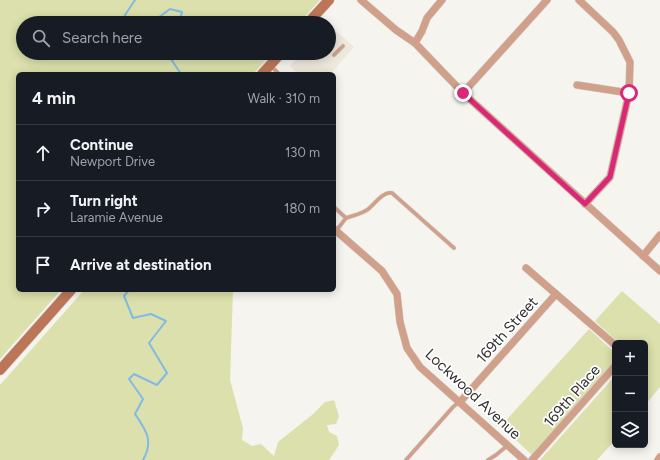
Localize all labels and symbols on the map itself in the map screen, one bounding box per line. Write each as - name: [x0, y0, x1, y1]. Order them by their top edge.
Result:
- route end: [454, 84, 472, 102]
- route start: [620, 84, 638, 102]
- street label: 169th Street: [473, 293, 542, 367]
- street label: Lockwood Avenue: [421, 345, 525, 443]
- street label: 169th Place: [540, 361, 604, 431]

